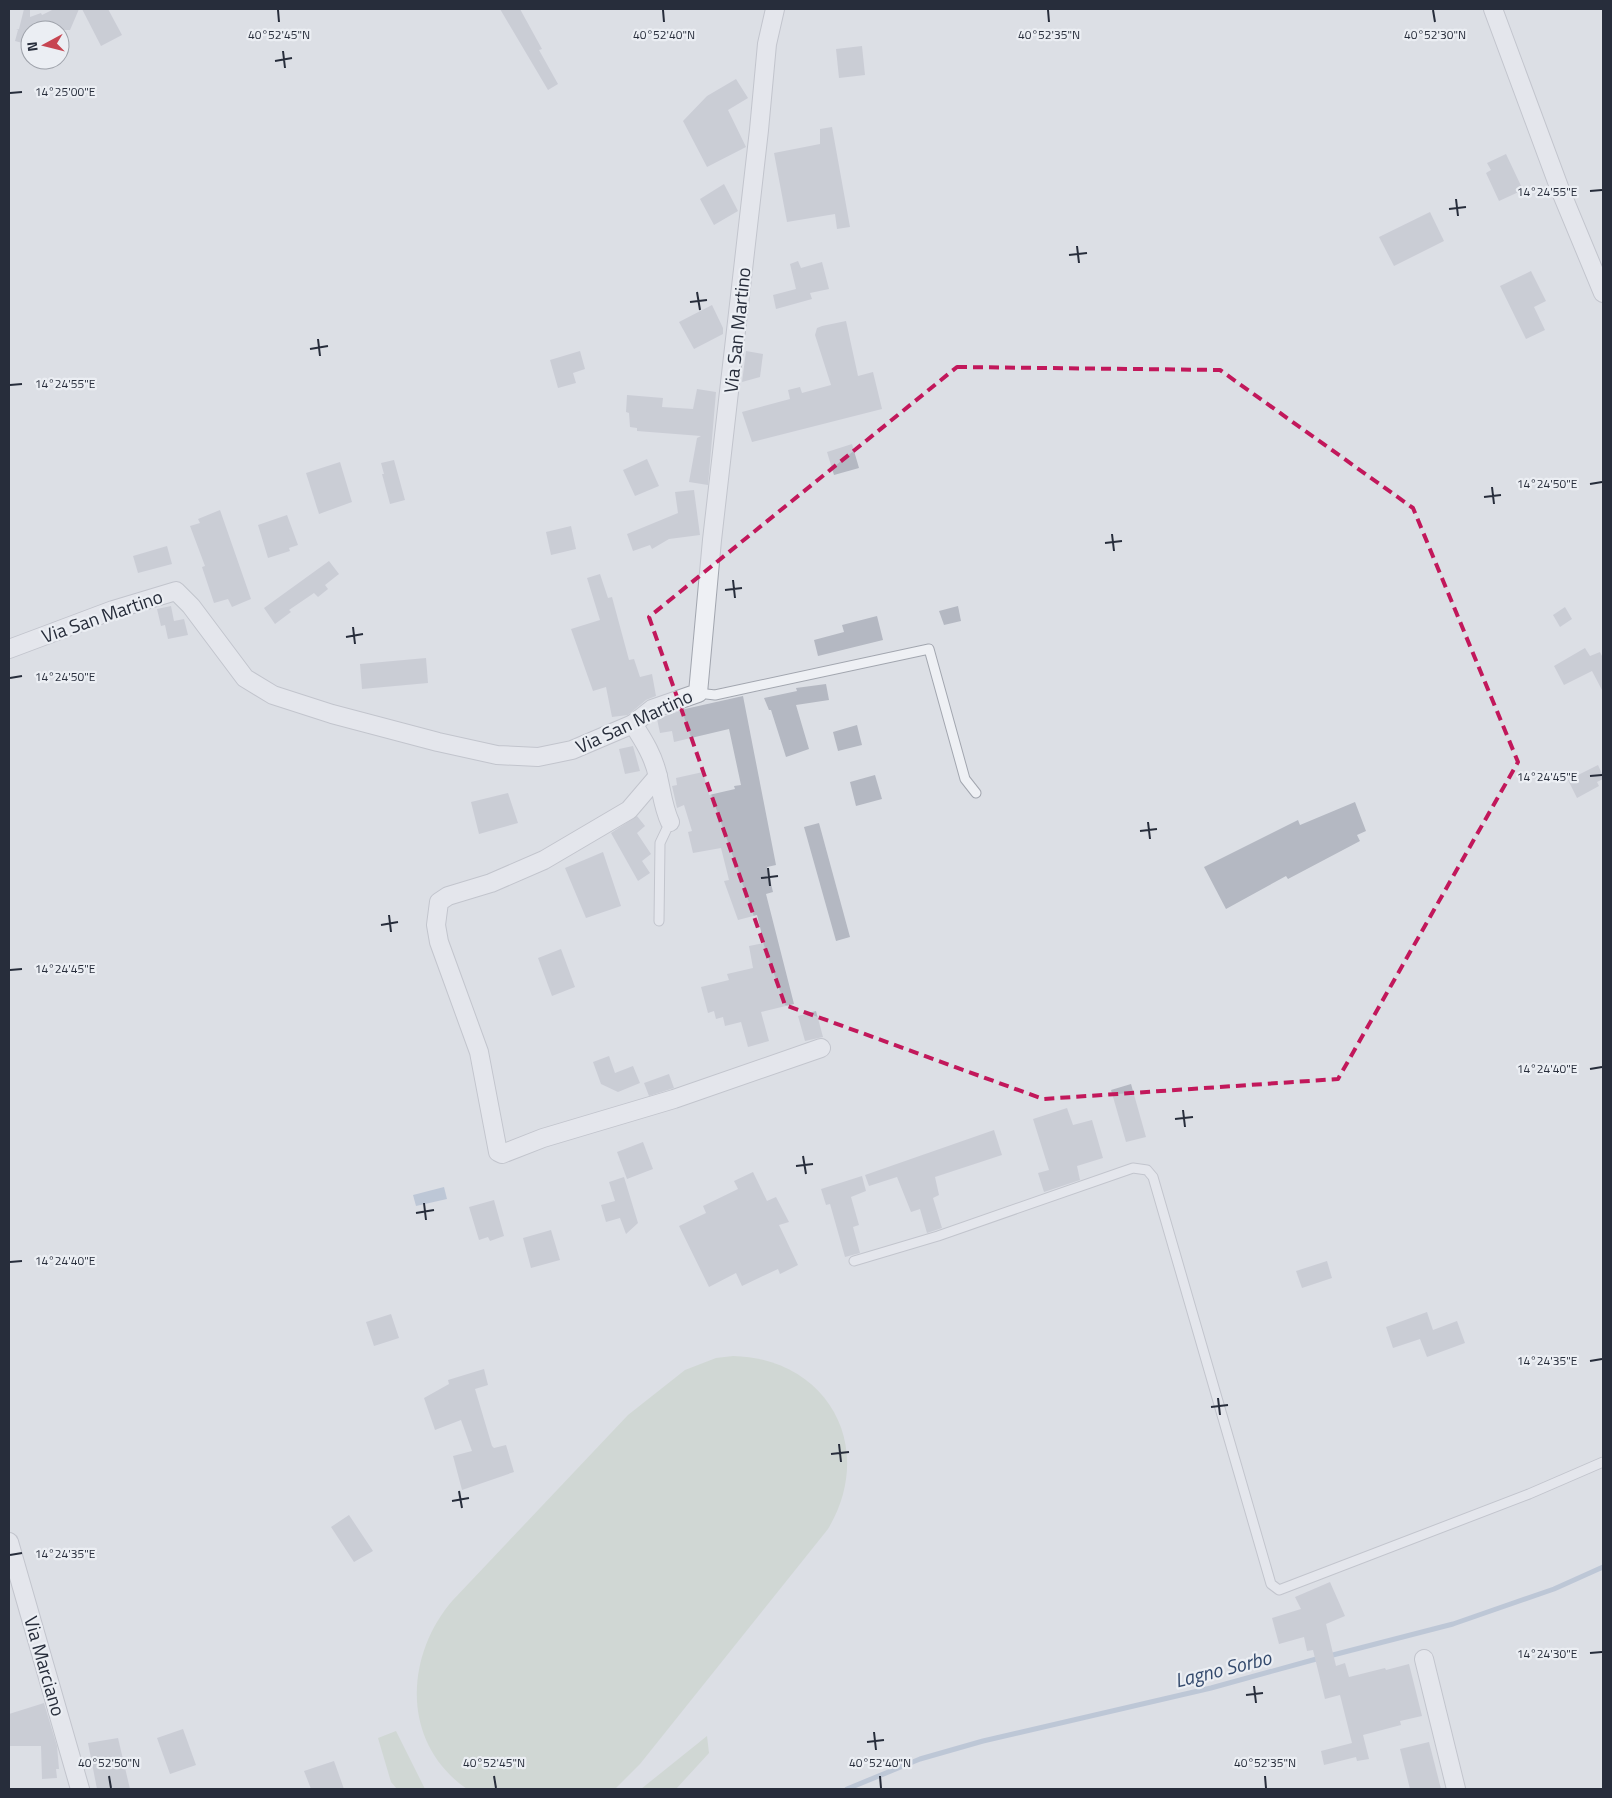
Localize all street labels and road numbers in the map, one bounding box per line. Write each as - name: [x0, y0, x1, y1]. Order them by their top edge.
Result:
- street label: Via San Martino: [715, 266, 758, 394]
- street label: Via San Martino: [37, 581, 166, 650]
- street label: Via San Martino: [570, 681, 697, 760]
- street label: Via Marciano: [17, 1612, 74, 1719]

